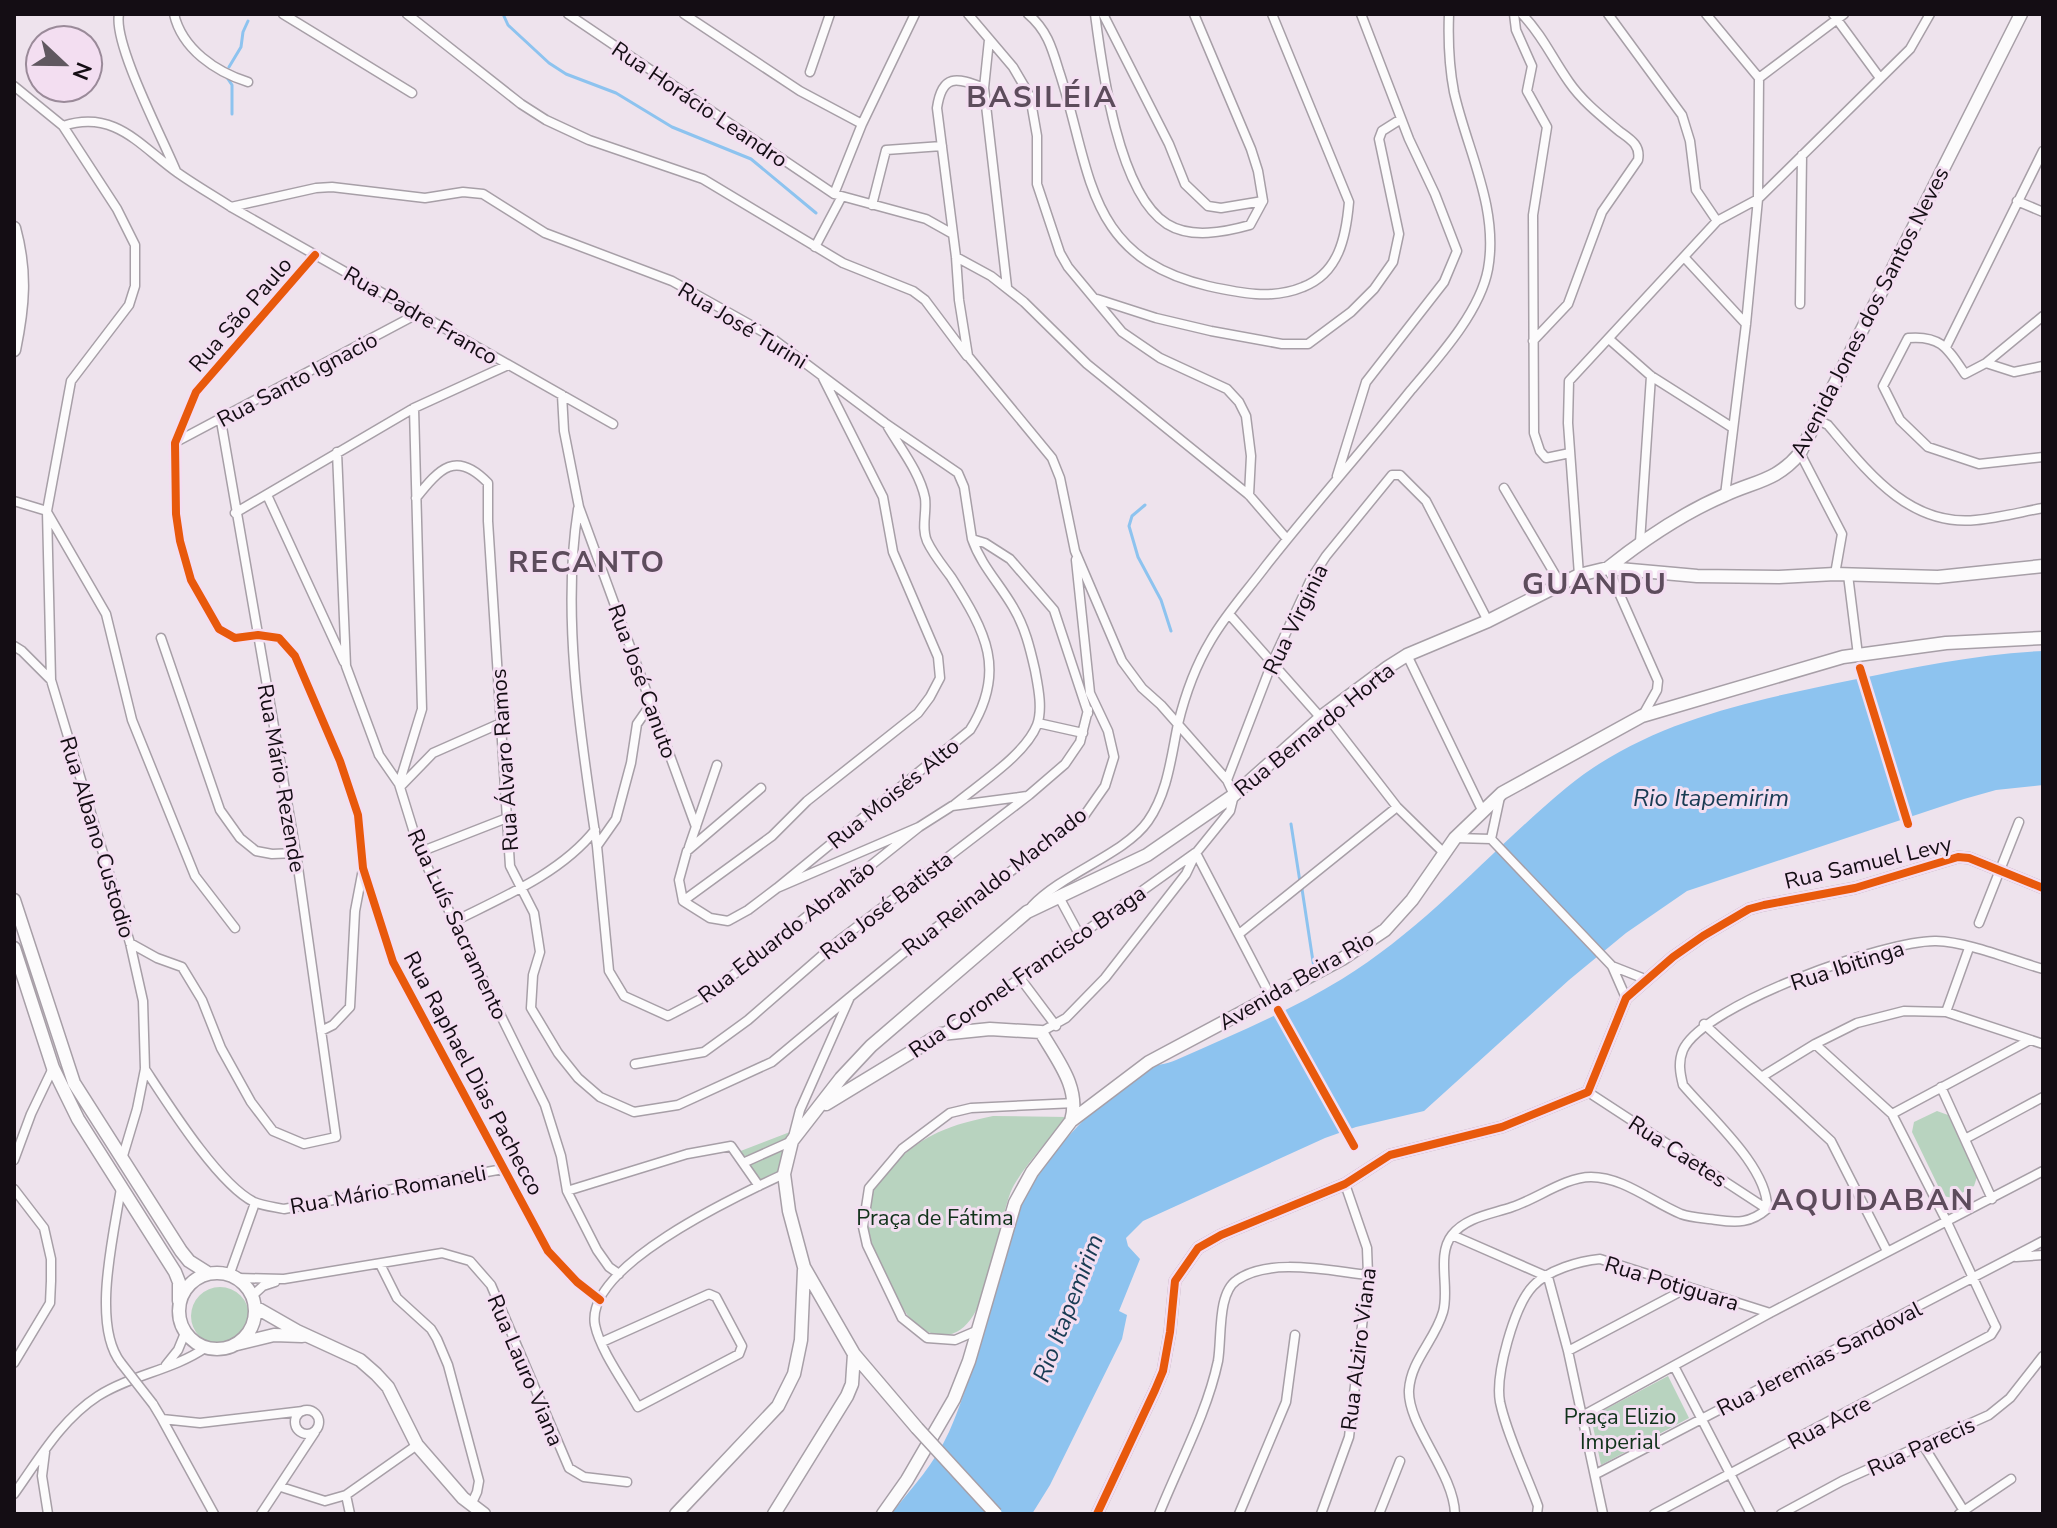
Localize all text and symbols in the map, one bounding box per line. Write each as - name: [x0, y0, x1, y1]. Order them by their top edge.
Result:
- north arrow: [24, 24, 104, 104]
- street label: Rua Horácio Leandro: [605, 35, 793, 175]
- text: N: [65, 58, 99, 84]
- district label: BASILÉIA: [966, 77, 1118, 118]
- street label: Avenida Jones dos Santos Neves: [1783, 162, 1956, 463]
- street label: Rua São Paulo: [182, 251, 299, 379]
- street label: Rua Padre Franco: [338, 260, 503, 372]
- street label: Rua José Turini: [672, 275, 813, 376]
- street label: Rua Santo Ignacio: [212, 325, 383, 435]
- district label: RECANTO: [508, 542, 666, 583]
- street label: Rua Virginia: [1256, 559, 1336, 680]
- district label: GUANDU: [1522, 564, 1668, 605]
- street label: Rua José Canuto: [600, 600, 684, 763]
- street label: Rua Bernardo Horta: [1228, 656, 1401, 804]
- street label: Rua Álvaro Ramos: [484, 668, 526, 852]
- street label: Rua Mário Rezende: [250, 682, 312, 875]
- street label: Rua Moisés Alto: [822, 731, 966, 856]
- street label: Rua Albano Custodio: [52, 733, 142, 942]
- water label: Rio Itapemirim: [1633, 782, 1789, 814]
- street label: Rua Reinaldo Machado: [896, 800, 1093, 963]
- street label: Rua Luís Sacramento: [400, 824, 515, 1025]
- street label: Rua Samuel Levy: [1782, 829, 1956, 897]
- street label: Rua José Batista: [814, 844, 959, 967]
- street label: Rua Eduardo Abrahão: [692, 853, 881, 1010]
- street label: Rua Coronel Francisco Braga: [903, 878, 1152, 1065]
- street label: Avenida Beira Rio: [1213, 924, 1380, 1038]
- street label: Rua Ibitinga: [1787, 933, 1908, 998]
- street label: Rua Raphael Dias Pachecco: [396, 946, 550, 1201]
- street label: Rua Caetes: [1622, 1109, 1733, 1195]
- street label: Rua Mário Romaneli: [288, 1158, 489, 1222]
- district label: AQUIDABAN: [1771, 1180, 1975, 1221]
- park label: Praça de Fátima: [856, 1203, 1014, 1233]
- water label: Rio Itapemirim: [1025, 1229, 1111, 1387]
- street label: Rua Potiguara: [1601, 1249, 1743, 1319]
- street label: Rua Alziro Viana: [1334, 1266, 1384, 1432]
- street label: Rua Lauro Viana: [480, 1290, 571, 1451]
- street label: Rua Jeremias Sandoval: [1712, 1294, 1928, 1424]
- street label: Rua Acre: [1783, 1389, 1876, 1457]
- park label: Praça Elizio Imperial: [1564, 1402, 1676, 1457]
- street label: Rua Parecis: [1863, 1410, 1980, 1484]

